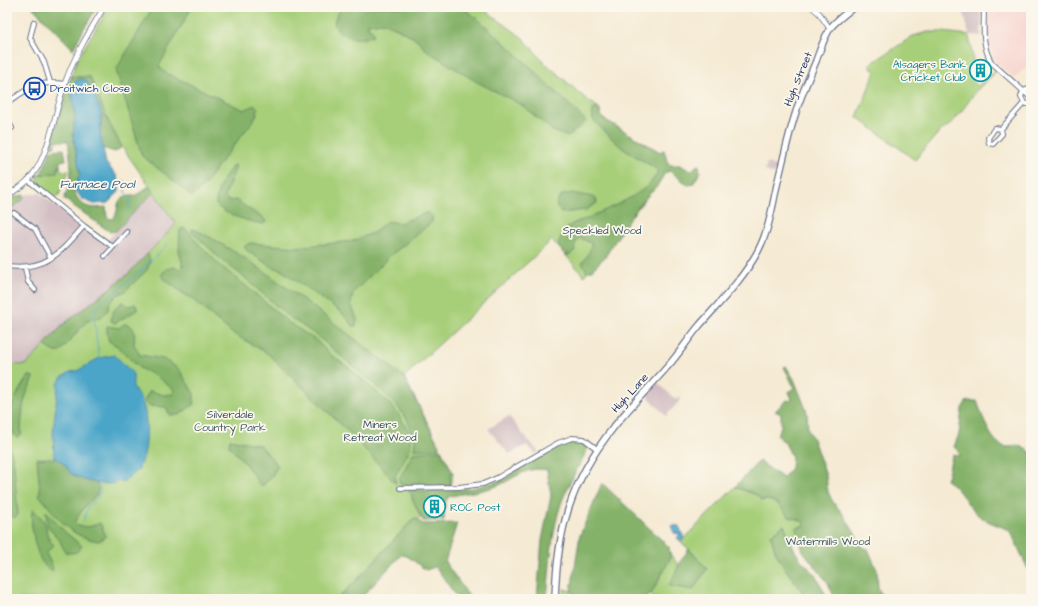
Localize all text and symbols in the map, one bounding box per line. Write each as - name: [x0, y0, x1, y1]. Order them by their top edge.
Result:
- street label: High Street: [780, 49, 817, 109]
- place label: Alsagers Bank Cricket Club: [893, 57, 966, 85]
- building icon: Alsagers Bank Cricket Club: [968, 57, 994, 83]
- bus stop icon: Droitwich Close: [22, 75, 48, 101]
- place label: Droitwich Close: [50, 81, 130, 96]
- water label: Furnace Pool: [59, 176, 137, 193]
- park label: Speckled Wood: [563, 223, 642, 238]
- street label: High Lane: [608, 370, 653, 417]
- park label: Silverdale Country Park: [194, 407, 266, 436]
- park label: Miners Retreat Wood: [343, 417, 417, 445]
- building icon: ROC Post: [422, 494, 448, 520]
- place label: ROC Post: [450, 500, 501, 515]
- park label: Watermills Wood: [786, 534, 871, 549]

